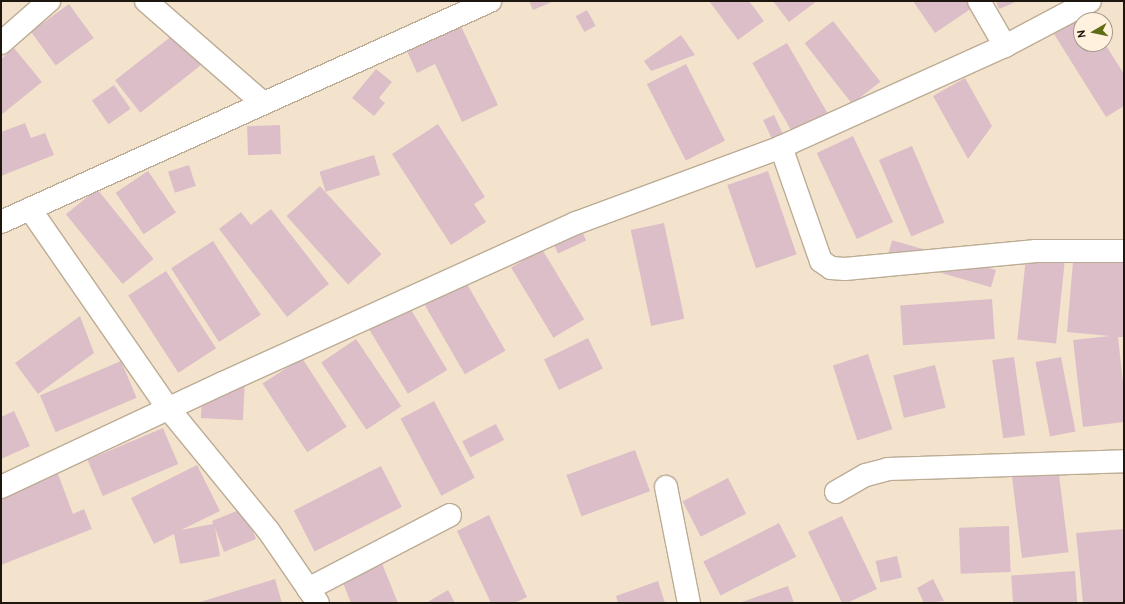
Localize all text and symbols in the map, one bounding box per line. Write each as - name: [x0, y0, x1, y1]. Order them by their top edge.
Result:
- north arrow: [1073, 12, 1113, 52]
- text: N: [1075, 29, 1090, 39]

